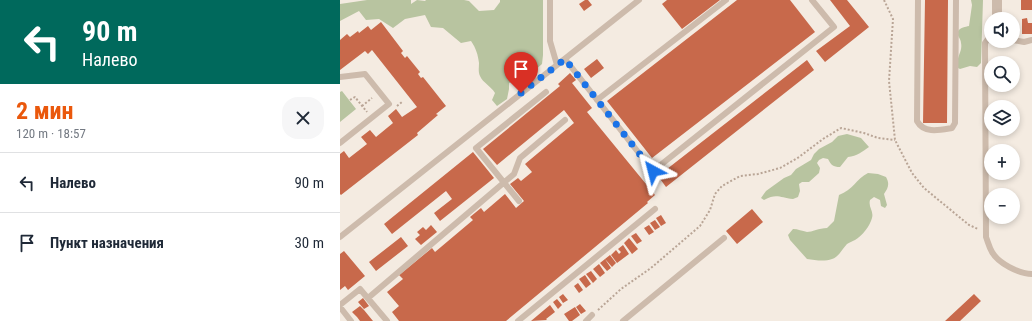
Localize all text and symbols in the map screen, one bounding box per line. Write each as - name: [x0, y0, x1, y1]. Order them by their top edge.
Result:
- map controls: [984, 12, 1020, 224]
- button: sound: [984, 12, 1020, 48]
- text: 90 m: [82, 15, 138, 48]
- icon: left: [16, 16, 68, 68]
- text: Налево: [82, 49, 138, 70]
- pin: [504, 52, 538, 93]
- button: search: [984, 56, 1020, 92]
- icon: arrive: [510, 58, 532, 80]
- text: 2 мин: [16, 97, 74, 125]
- button: close: [282, 97, 324, 139]
- button: layers: [984, 100, 1020, 136]
- text: 120 m · 18:57: [16, 126, 86, 141]
- button: +: [984, 144, 1020, 180]
- position arrow: [632, 150, 674, 192]
- icon: left: [16, 172, 38, 194]
- text: Налево: [50, 174, 96, 192]
- text: 90 m: [294, 174, 324, 192]
- button: −: [984, 188, 1020, 224]
- icon: arrive: [16, 232, 38, 254]
- text: Пункт назначения: [50, 234, 164, 252]
- text: 30 m: [294, 234, 324, 252]

